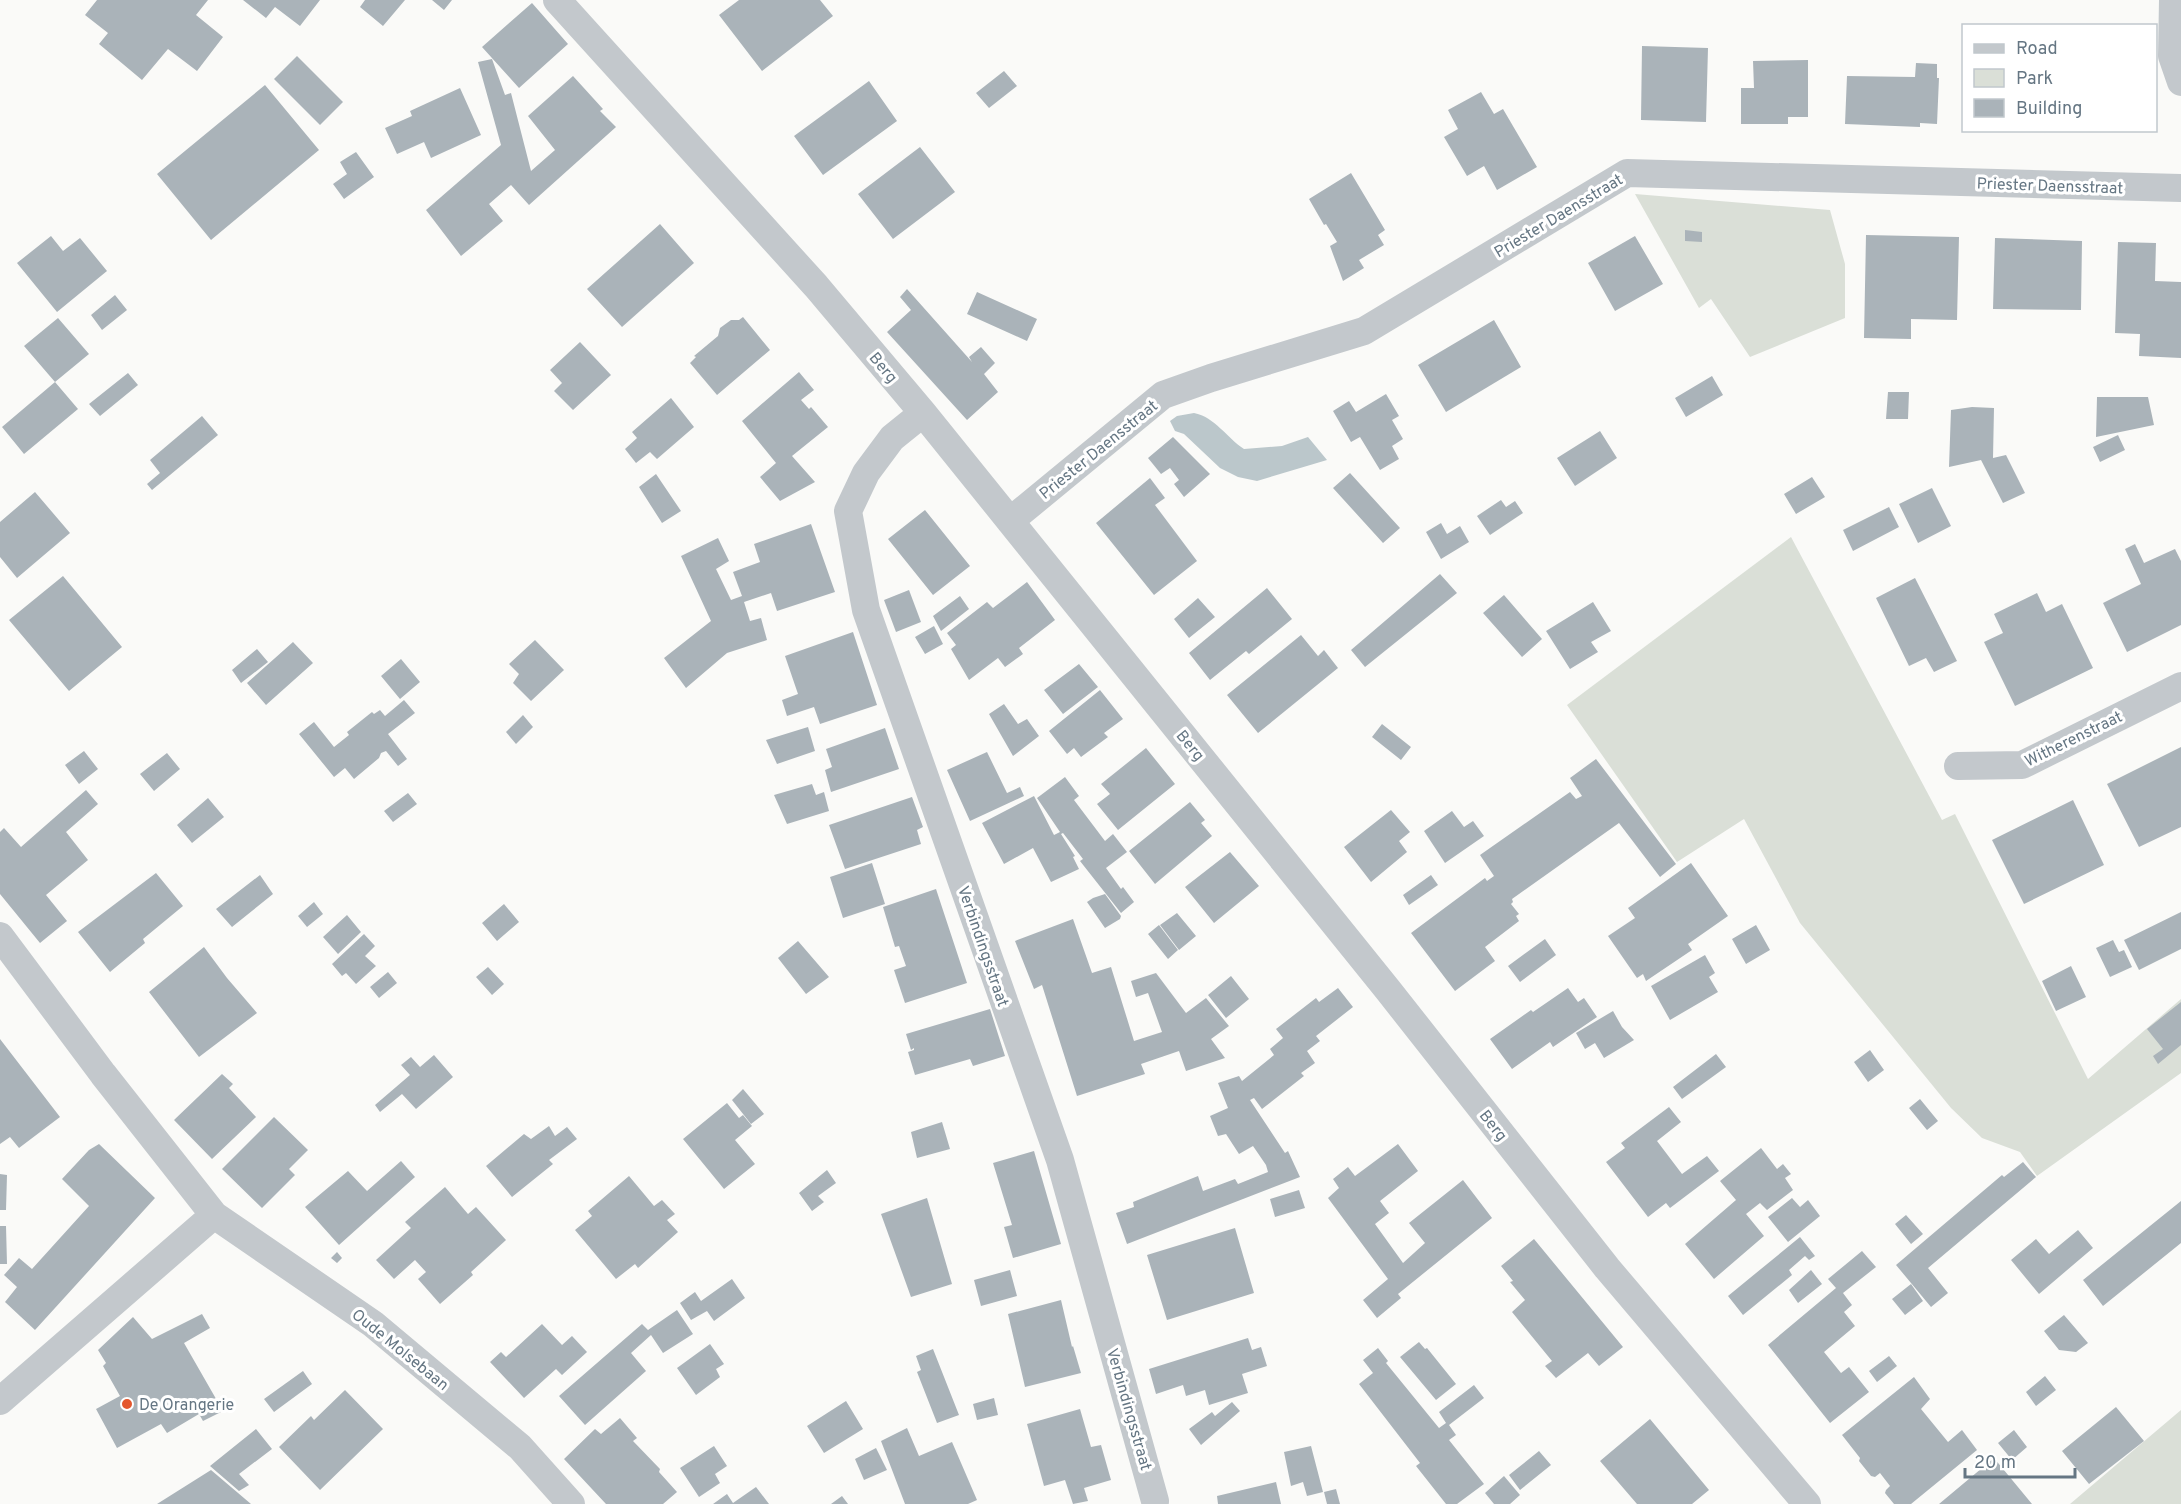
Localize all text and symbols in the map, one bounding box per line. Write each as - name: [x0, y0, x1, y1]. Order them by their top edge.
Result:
- legend: [1962, 24, 2157, 132]
- text: Road: [2016, 38, 2058, 61]
- text: Park: [2016, 68, 2053, 91]
- text: Building: [2016, 98, 2082, 121]
- street label: Priester Daensstraat: [1491, 170, 1627, 263]
- street label: Priester Daensstraat: [1976, 174, 2124, 200]
- street label: Berg: [864, 349, 901, 388]
- street label: Priester Daensstraat: [1036, 397, 1163, 504]
- street label: Witherenstraat: [2022, 708, 2126, 772]
- street label: Berg: [1171, 727, 1208, 766]
- street label: Verbindingsstraat: [952, 884, 1012, 1010]
- street label: Berg: [1474, 1107, 1511, 1146]
- street label: Oude Molsebaan: [347, 1305, 452, 1396]
- street label: Verbindingsstraat: [1101, 1346, 1155, 1473]
- place label: De Orangerie: [139, 1396, 234, 1416]
- marker: De Orangerie: [120, 1397, 134, 1411]
- scale bar: [1965, 1441, 2074, 1479]
- text: 20 m: [1974, 1452, 2016, 1475]

